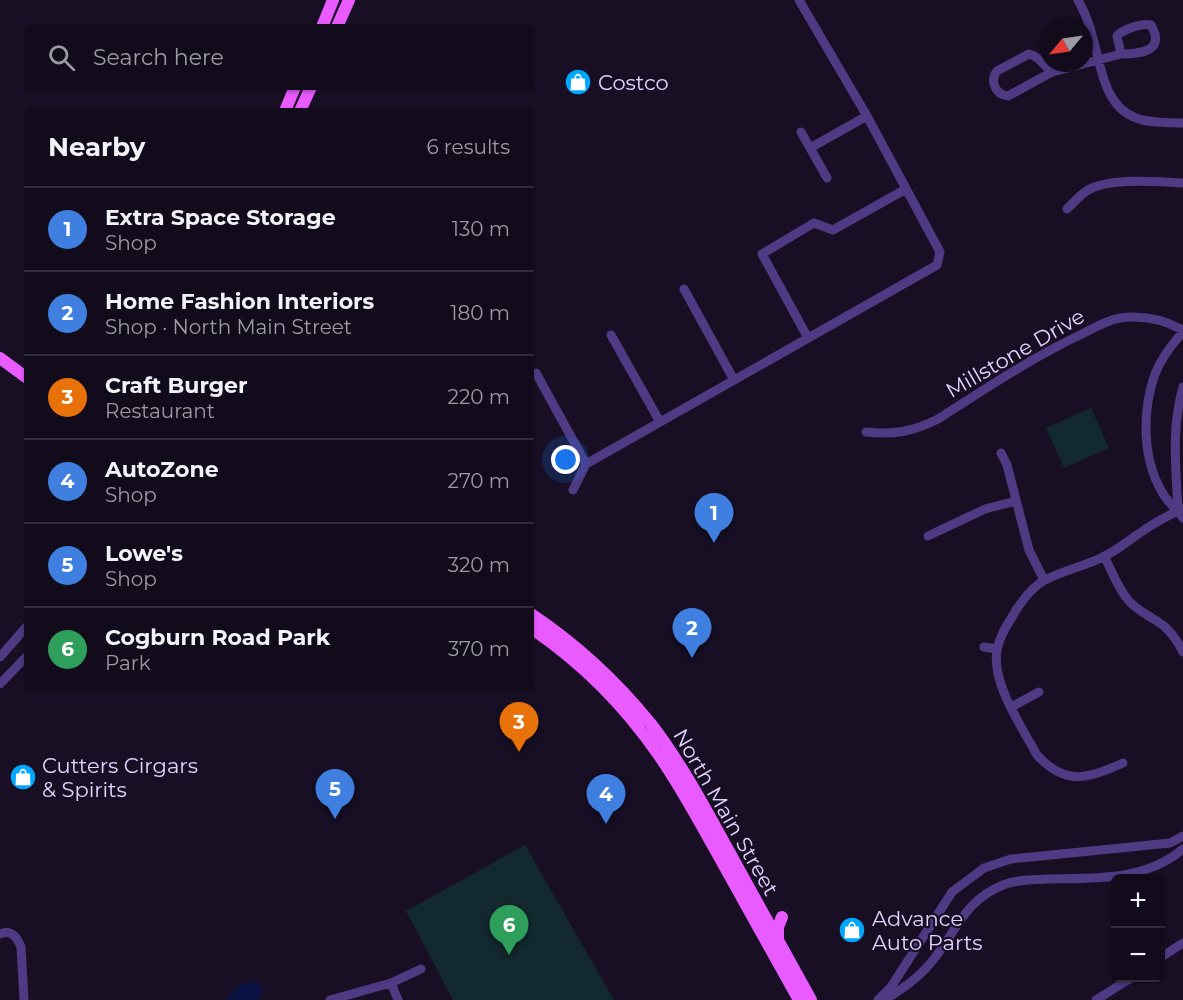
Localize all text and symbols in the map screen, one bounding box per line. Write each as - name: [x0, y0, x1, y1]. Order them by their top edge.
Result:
- north arrow: [1039, 18, 1093, 72]
- search box: [24, 24, 534, 90]
- icon: search: [45, 41, 78, 74]
- text: Search here: [93, 44, 224, 71]
- shop icon: Costco: [563, 67, 593, 97]
- place label: Costco: [598, 70, 669, 95]
- text: Nearby: [48, 131, 145, 163]
- text: 6 results: [426, 135, 510, 159]
- text: Extra Space Storage: [105, 204, 336, 231]
- text: 1: [64, 217, 71, 241]
- text: 130 m: [452, 217, 510, 241]
- text: Shop: [105, 231, 157, 255]
- text: Home Fashion Interiors: [105, 288, 374, 315]
- text: 2: [62, 301, 73, 325]
- text: 180 m: [450, 301, 510, 325]
- street label: Millstone Drive: [941, 303, 1089, 403]
- text: Shop · North Main Street: [105, 315, 352, 339]
- text: Craft Burger: [105, 372, 247, 399]
- text: 3: [62, 385, 73, 409]
- text: 220 m: [448, 385, 510, 409]
- text: Restaurant: [105, 399, 215, 423]
- your location: [551, 445, 580, 474]
- text: AutoZone: [105, 456, 219, 483]
- text: 4: [61, 469, 74, 493]
- text: 270 m: [448, 469, 510, 493]
- text: Shop: [105, 483, 157, 507]
- pin: 1: [694, 494, 734, 543]
- text: Lowe's: [105, 540, 183, 567]
- text: 5: [62, 553, 73, 577]
- text: 320 m: [448, 553, 510, 577]
- text: Shop: [105, 567, 157, 591]
- pin: 2: [672, 608, 712, 658]
- text: Cogburn Road Park: [105, 624, 330, 651]
- text: 6: [61, 637, 74, 661]
- text: 370 m: [448, 637, 510, 661]
- text: Park: [105, 651, 151, 675]
- pin: 3: [500, 702, 538, 752]
- street label: North Main Street: [668, 724, 784, 900]
- place label: Cutters Cirgars & Spirits: [42, 753, 198, 802]
- shop icon: Cutters Cirgars & Spirits: [8, 762, 38, 792]
- pin: 5: [316, 770, 354, 819]
- pin: 4: [586, 774, 626, 824]
- map controls: [1111, 874, 1165, 982]
- button: +: [1111, 874, 1165, 928]
- pin: 6: [490, 906, 528, 955]
- place label: Advance Auto Parts: [872, 906, 982, 955]
- shop icon: Advance Auto Parts: [837, 915, 867, 945]
- button: −: [1111, 928, 1165, 982]

